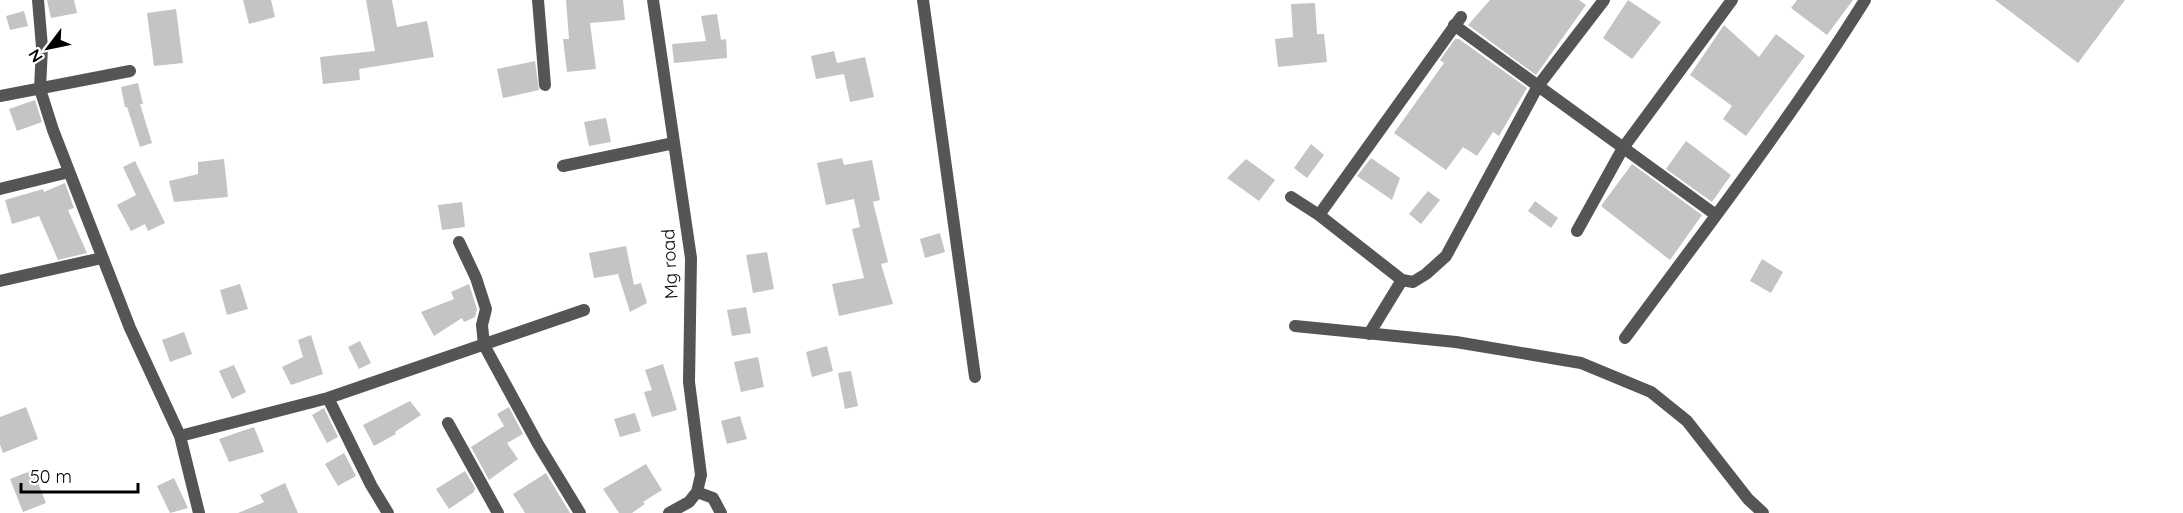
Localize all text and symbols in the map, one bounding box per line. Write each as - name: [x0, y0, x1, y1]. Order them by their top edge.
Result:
- north arrow: [18, 18, 78, 78]
- text: N: [24, 46, 47, 66]
- street label: Mg road: [656, 228, 683, 300]
- scale bar: [21, 456, 138, 494]
- text: 50 m: [30, 465, 72, 488]

